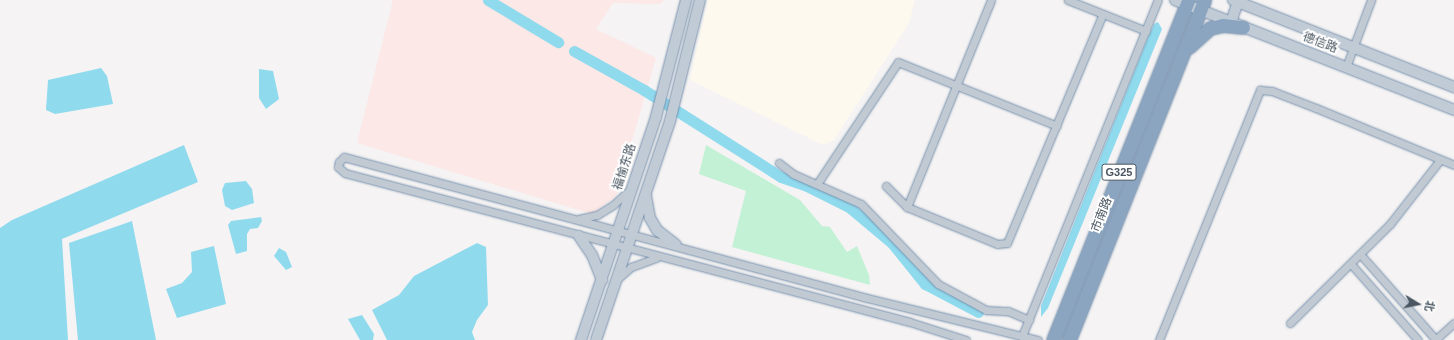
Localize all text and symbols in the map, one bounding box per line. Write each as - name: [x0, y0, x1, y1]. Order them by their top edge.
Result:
- street label: 德信路: [1301, 30, 1339, 56]
- street label: 福愉东路: [611, 142, 639, 192]
- road number: G325: [1101, 163, 1137, 181]
- street label: 市南路: [1089, 196, 1115, 234]
- north arrow: [1398, 284, 1438, 324]
- text: 北: [1423, 300, 1437, 313]

